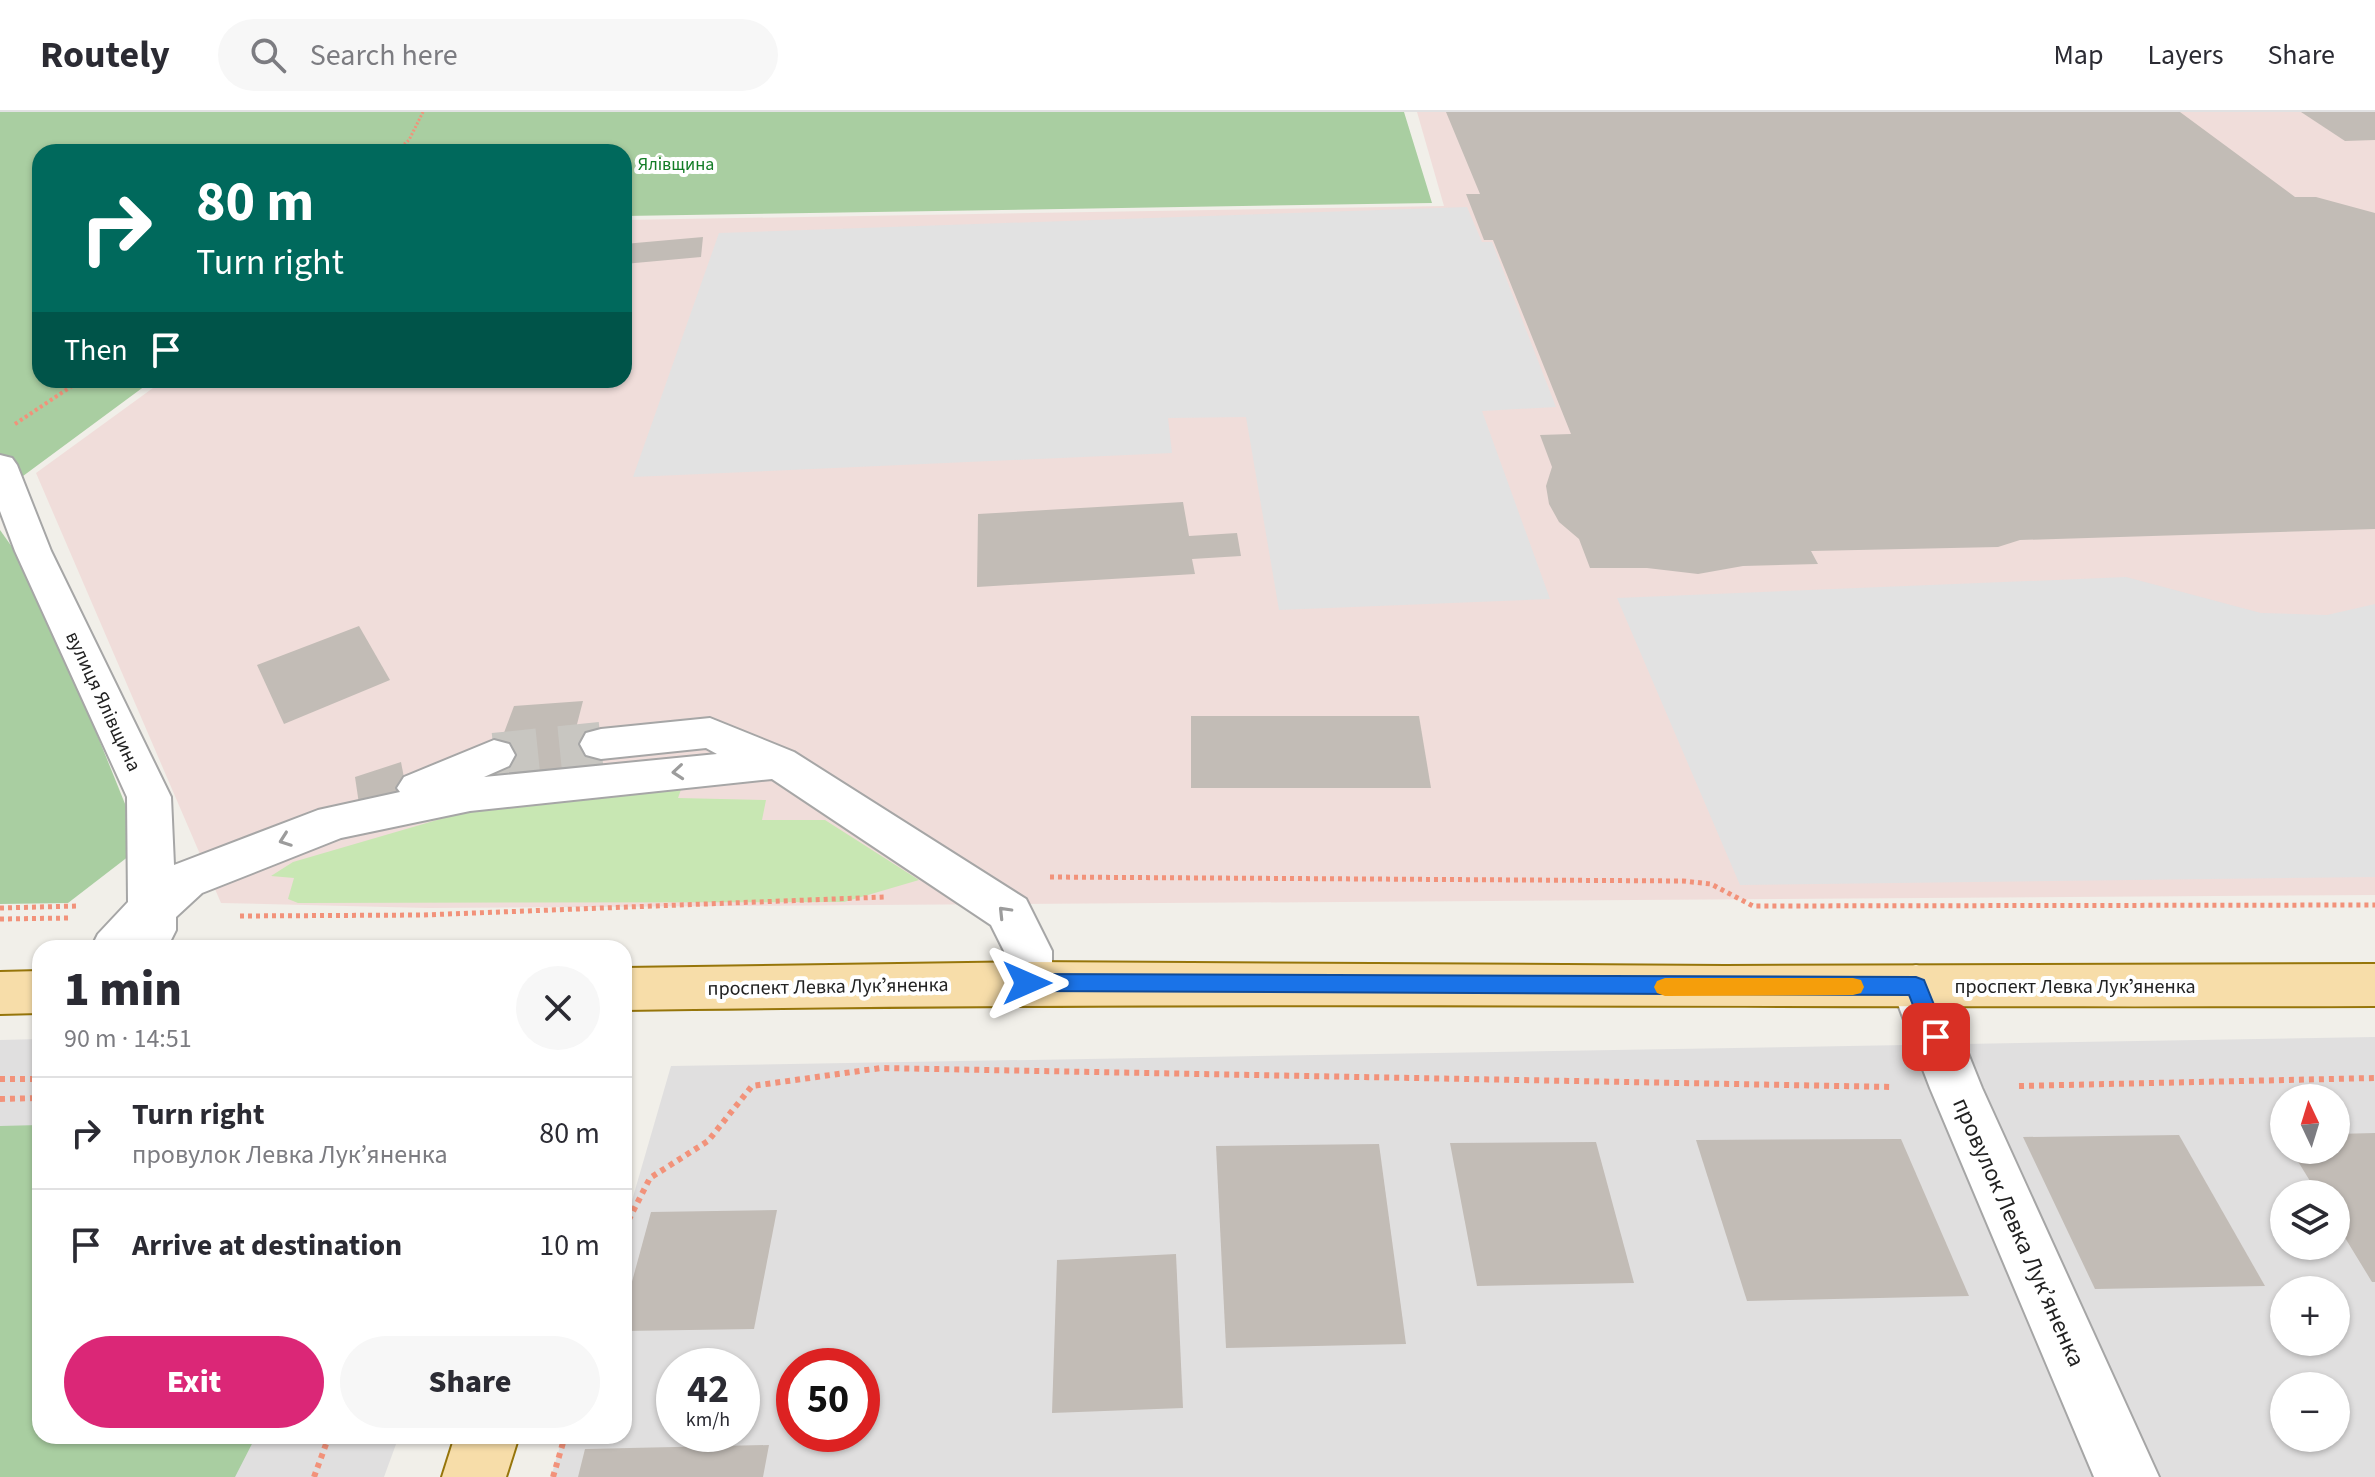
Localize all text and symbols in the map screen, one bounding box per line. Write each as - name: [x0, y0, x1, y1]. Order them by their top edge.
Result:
- search box: [218, 19, 778, 91]
- text: Routely: [40, 28, 170, 82]
- icon: search: [246, 33, 290, 77]
- text: Search here: [310, 34, 458, 77]
- text: Map: [2053, 35, 2103, 75]
- text: Layers: [2147, 35, 2223, 75]
- text: Share: [2267, 35, 2335, 75]
- park label: Ялівщина: [638, 152, 714, 177]
- text: 80 m: [196, 163, 314, 242]
- icon: right: [64, 176, 168, 280]
- text: Turn right: [196, 237, 344, 288]
- icon: arrive: [144, 328, 188, 372]
- text: Then: [64, 329, 128, 372]
- street label: вулиця Ялівщина: [58, 627, 148, 776]
- one-way arrow: [671, 764, 684, 781]
- one-way arrow: [279, 830, 293, 847]
- one-way arrow: [999, 907, 1014, 921]
- position arrow: [985, 941, 1069, 1025]
- text: 1 min: [64, 956, 182, 1024]
- button: close: [516, 966, 600, 1050]
- street label: проспект Левка Лукʼяненка: [707, 971, 949, 1003]
- street label: проспект Левка Лукʼяненка: [1954, 973, 2196, 1001]
- pin: [1902, 1003, 1970, 1071]
- icon: arrive: [1914, 1015, 1958, 1059]
- text: 90 m · 14:51: [64, 1020, 192, 1057]
- north arrow: [2270, 1084, 2350, 1164]
- map controls: [2270, 1084, 2350, 1452]
- street label: провулок Левка Лук’яненка: [1943, 1092, 2094, 1372]
- text: Turn right: [132, 1093, 264, 1136]
- icon: right: [64, 1111, 108, 1155]
- text: 80 m: [539, 1112, 600, 1155]
- text: провулок Левка Лук’яненка: [132, 1136, 448, 1173]
- button: layers: [2270, 1180, 2350, 1260]
- icon: arrive: [64, 1223, 108, 1267]
- text: Arrive at destination: [132, 1224, 402, 1267]
- text: 10 m: [539, 1224, 600, 1267]
- button: +: [2270, 1276, 2350, 1356]
- button: Exit: [64, 1336, 324, 1428]
- button: Share: [340, 1336, 600, 1428]
- speed limit sign: 50: [776, 1348, 880, 1452]
- text: 42: [687, 1361, 729, 1418]
- button: −: [2270, 1372, 2350, 1452]
- text: km/h: [686, 1406, 730, 1434]

